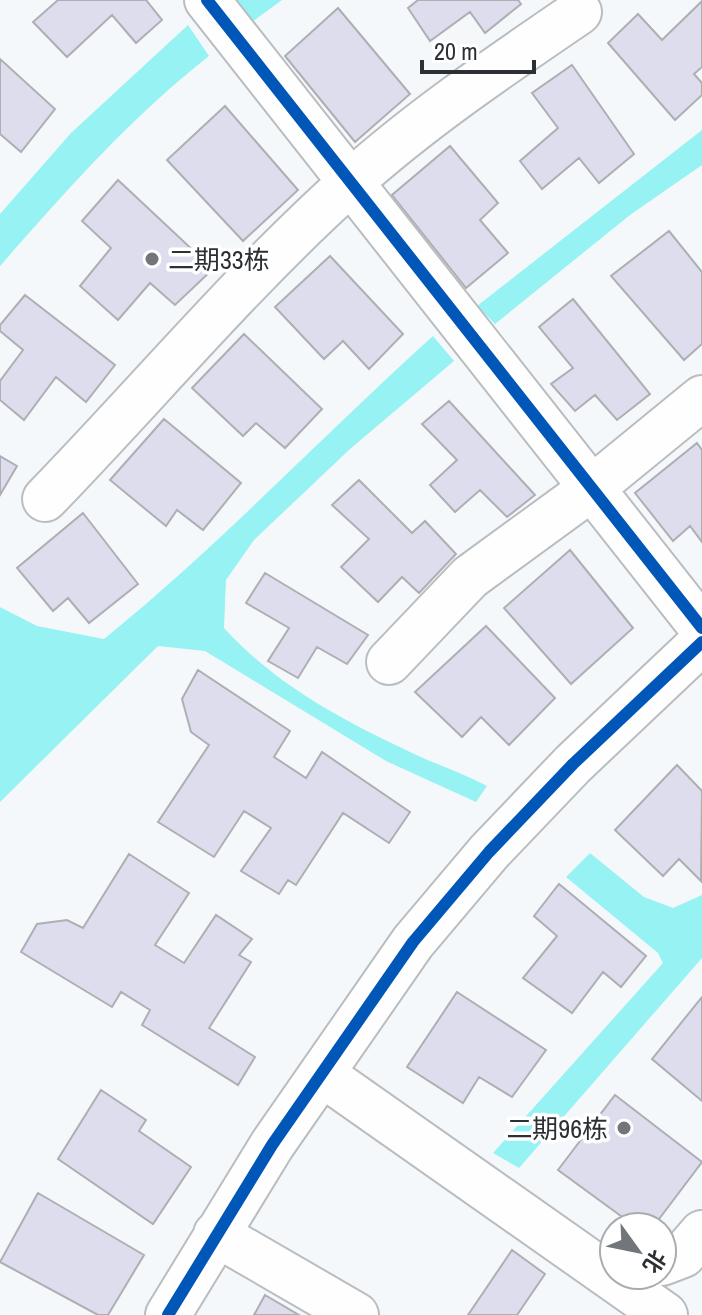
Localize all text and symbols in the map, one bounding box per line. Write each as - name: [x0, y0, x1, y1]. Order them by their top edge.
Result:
- scale bar: [422, 24, 534, 74]
- text: 20 m: [434, 35, 478, 67]
- place label: 二期33栋: [168, 242, 270, 277]
- marker: 二期33栋: [143, 250, 161, 268]
- place label: 二期96栋: [506, 1111, 608, 1146]
- marker: 二期96栋: [615, 1119, 633, 1137]
- north arrow: [598, 1211, 678, 1291]
- text: 北: [636, 1244, 673, 1279]

